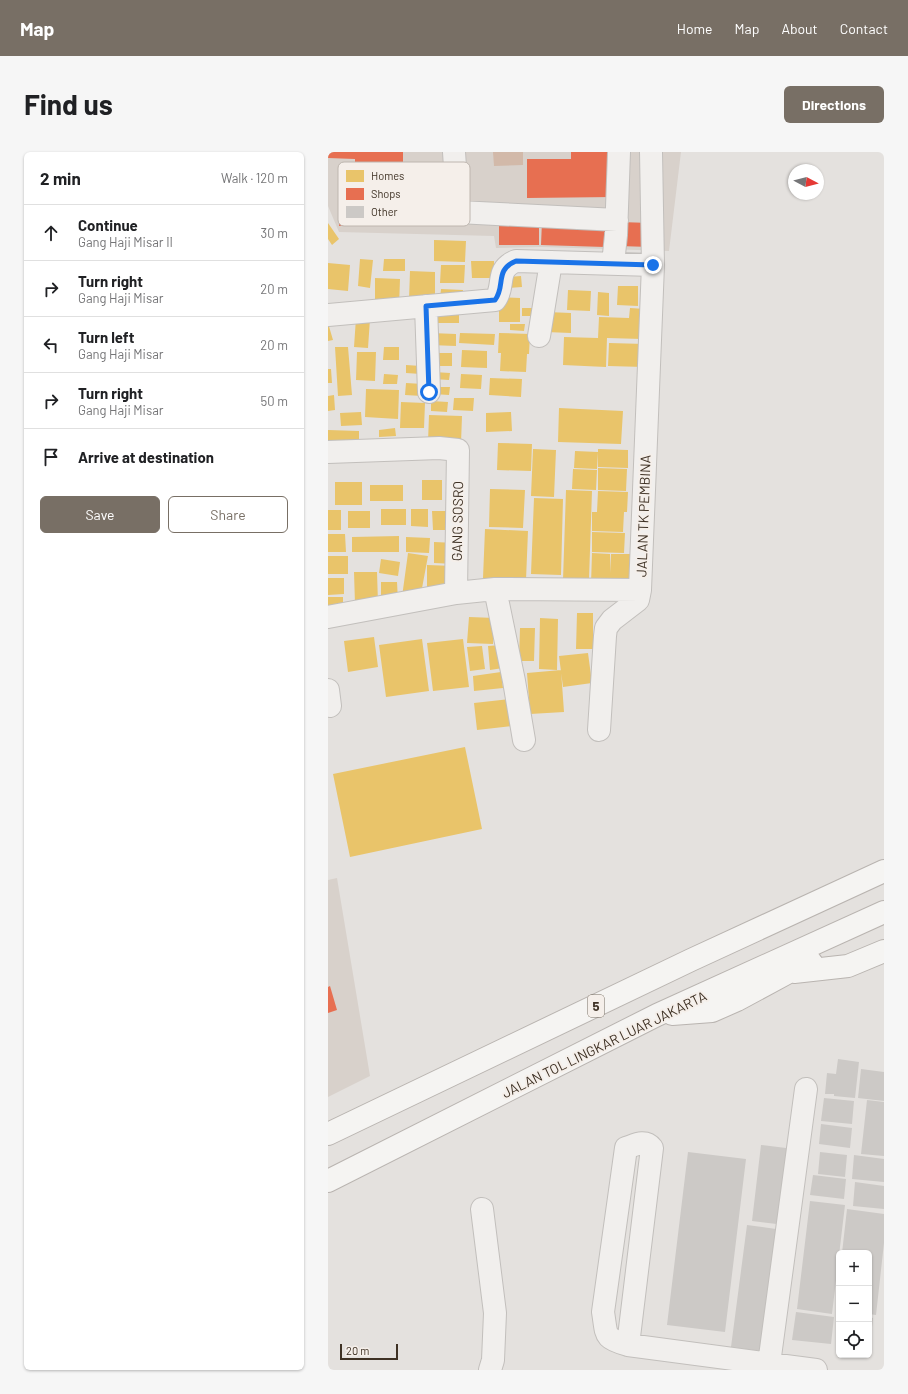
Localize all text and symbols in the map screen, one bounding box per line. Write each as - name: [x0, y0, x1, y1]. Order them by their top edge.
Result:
- text: Map: [20, 17, 54, 40]
- text: Home: [677, 20, 713, 37]
- text: Map: [735, 20, 759, 37]
- text: About: [781, 20, 818, 37]
- text: Contact: [840, 20, 888, 37]
- button: Directions: [784, 86, 884, 123]
- text: Find us: [24, 87, 113, 121]
- legend: [338, 162, 470, 226]
- north arrow: [788, 164, 824, 200]
- text: 2 min: [40, 168, 81, 188]
- text: Homes: [371, 169, 404, 182]
- text: Walk · 120 m: [221, 170, 288, 186]
- text: Shops: [371, 187, 401, 200]
- text: Other: [371, 205, 398, 218]
- text: Continue: [78, 216, 138, 234]
- icon: ahead: [40, 222, 62, 244]
- text: 30 m: [261, 225, 288, 241]
- text: Gang Haji Misar II: [78, 234, 173, 250]
- route end: [644, 256, 662, 274]
- text: Turn right: [78, 272, 143, 290]
- icon: right: [40, 278, 62, 300]
- text: 20 m: [260, 281, 288, 297]
- text: Gang Haji Misar: [78, 290, 164, 306]
- text: Turn left: [78, 328, 134, 346]
- icon: left: [40, 334, 62, 356]
- text: 20 m: [260, 337, 288, 353]
- text: Gang Haji Misar: [78, 346, 164, 362]
- route start: [420, 383, 438, 401]
- text: Turn right: [78, 384, 143, 402]
- icon: right: [40, 390, 62, 412]
- text: 50 m: [261, 393, 288, 409]
- text: Gang Haji Misar: [78, 402, 164, 418]
- icon: arrive: [40, 446, 62, 468]
- text: Arrive at destination: [78, 448, 214, 466]
- street label: JALAN TK PEMBINA: [632, 454, 654, 577]
- street label: GANG SOSRO: [448, 481, 466, 561]
- button: Save: [40, 496, 160, 533]
- button: Share: [168, 496, 288, 533]
- street label: JALAN TOL LINGKAR LUAR JAKARTA: [499, 987, 710, 1101]
- road number: 5: [588, 995, 604, 1017]
- map controls: [836, 1250, 872, 1358]
- button: +: [836, 1250, 872, 1286]
- button: −: [836, 1286, 872, 1322]
- button: locate: [836, 1322, 872, 1358]
- scale bar: [340, 1342, 398, 1361]
- text: 20 m: [346, 1344, 369, 1357]

